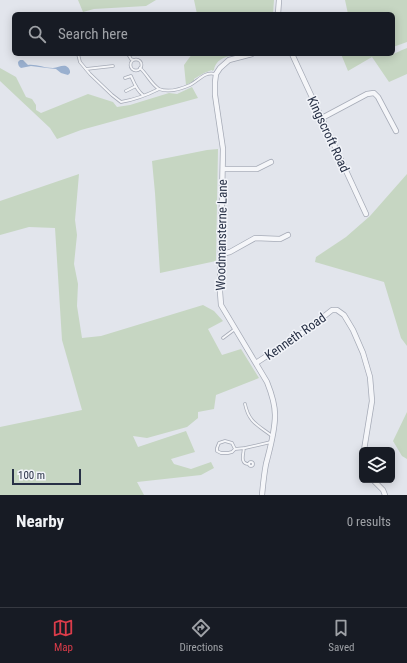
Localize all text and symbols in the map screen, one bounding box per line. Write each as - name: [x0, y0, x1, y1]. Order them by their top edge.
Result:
- search box: [12, 12, 395, 56]
- icon: search: [26, 23, 48, 45]
- text: Search here: [58, 25, 128, 43]
- street label: Kingscroft Road: [304, 94, 353, 175]
- street label: Woodmansterne Lane: [213, 179, 230, 291]
- street label: Kenneth Road: [262, 310, 329, 363]
- map controls: [359, 447, 395, 483]
- button: layers: [359, 447, 395, 483]
- scale bar: [12, 467, 81, 486]
- text: 100 m: [18, 469, 45, 482]
- text: Nearby: [16, 511, 64, 531]
- text: 0 results: [347, 514, 391, 529]
- tab: Map: [52, 617, 74, 654]
- tab: Directions: [179, 617, 223, 654]
- tab: Saved: [328, 617, 355, 654]

